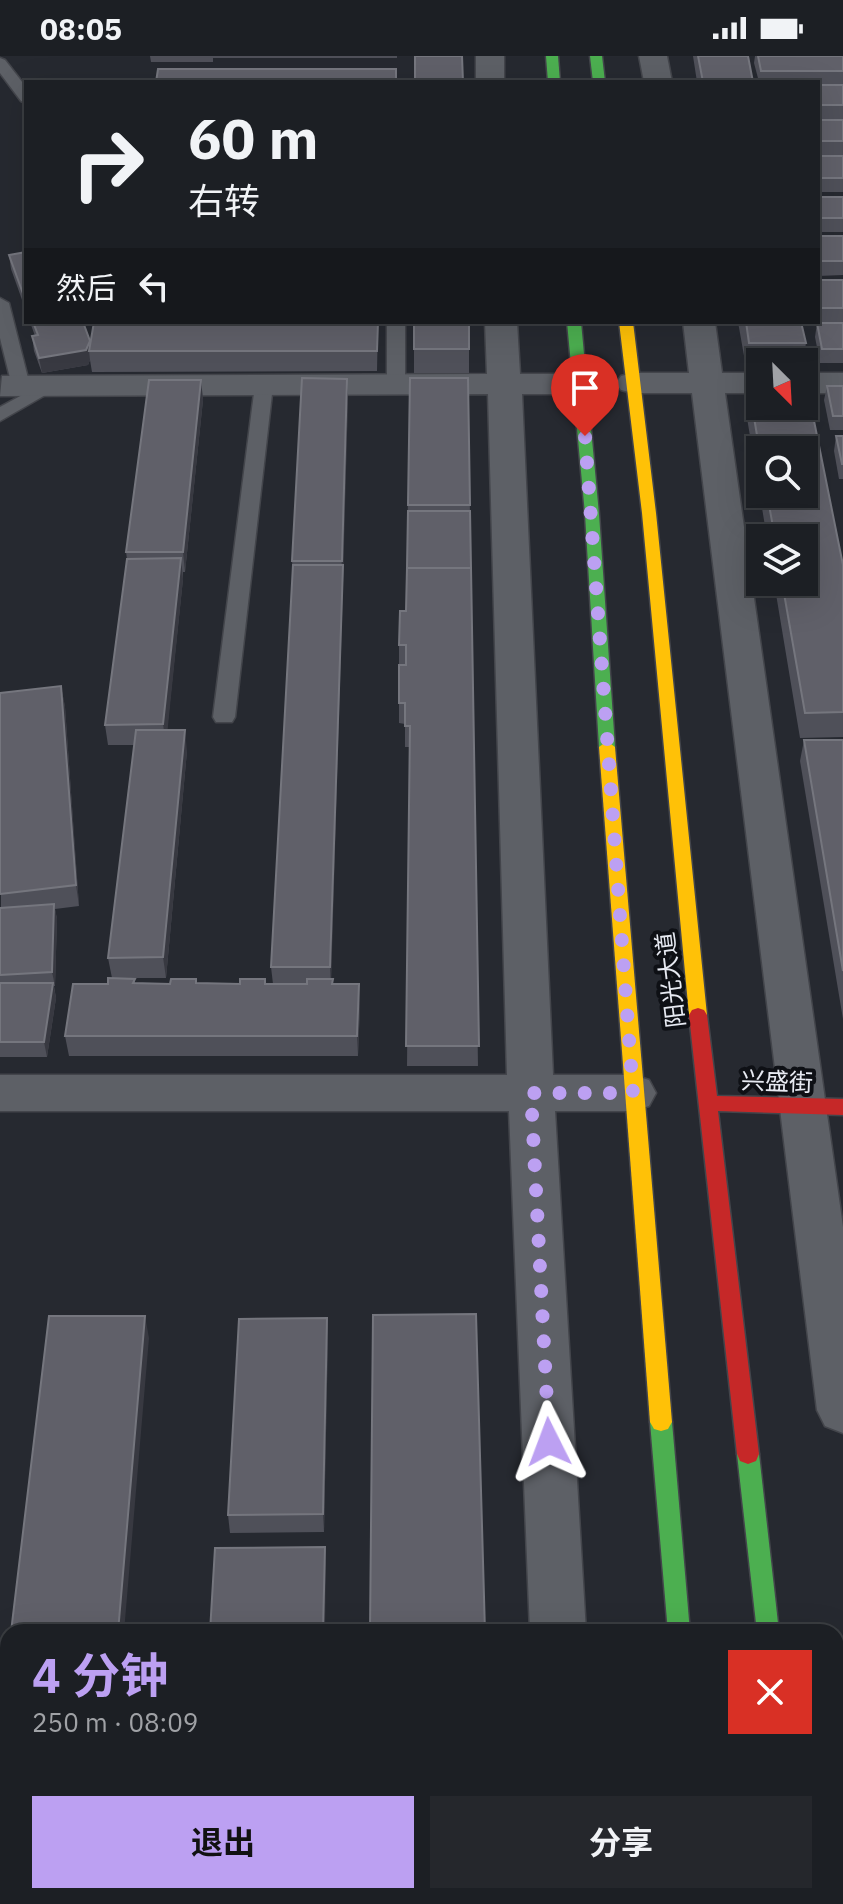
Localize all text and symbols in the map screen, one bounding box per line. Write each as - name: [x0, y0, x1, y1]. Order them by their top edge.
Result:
- text: 08:05: [40, 9, 122, 48]
- text: 60 m: [188, 102, 318, 174]
- icon: right: [56, 112, 160, 216]
- text: 右转: [188, 177, 260, 224]
- icon: left: [132, 264, 176, 308]
- text: 然后: [56, 268, 116, 307]
- north arrow: [746, 348, 818, 420]
- map controls: [746, 348, 818, 596]
- pin: [551, 354, 619, 436]
- icon: arrive: [563, 366, 607, 410]
- button: search: [746, 436, 818, 508]
- button: layers: [746, 524, 818, 596]
- street label: 阳光大道: [648, 930, 692, 1030]
- street label: 兴盛街: [740, 1064, 814, 1098]
- position arrow: [507, 1400, 591, 1484]
- text: 4 分钟: [32, 1644, 168, 1706]
- button: close: [728, 1650, 812, 1734]
- text: 250 m · 08:09: [32, 1705, 198, 1739]
- button: 退出: [32, 1796, 414, 1888]
- button: 分享: [430, 1796, 812, 1888]

